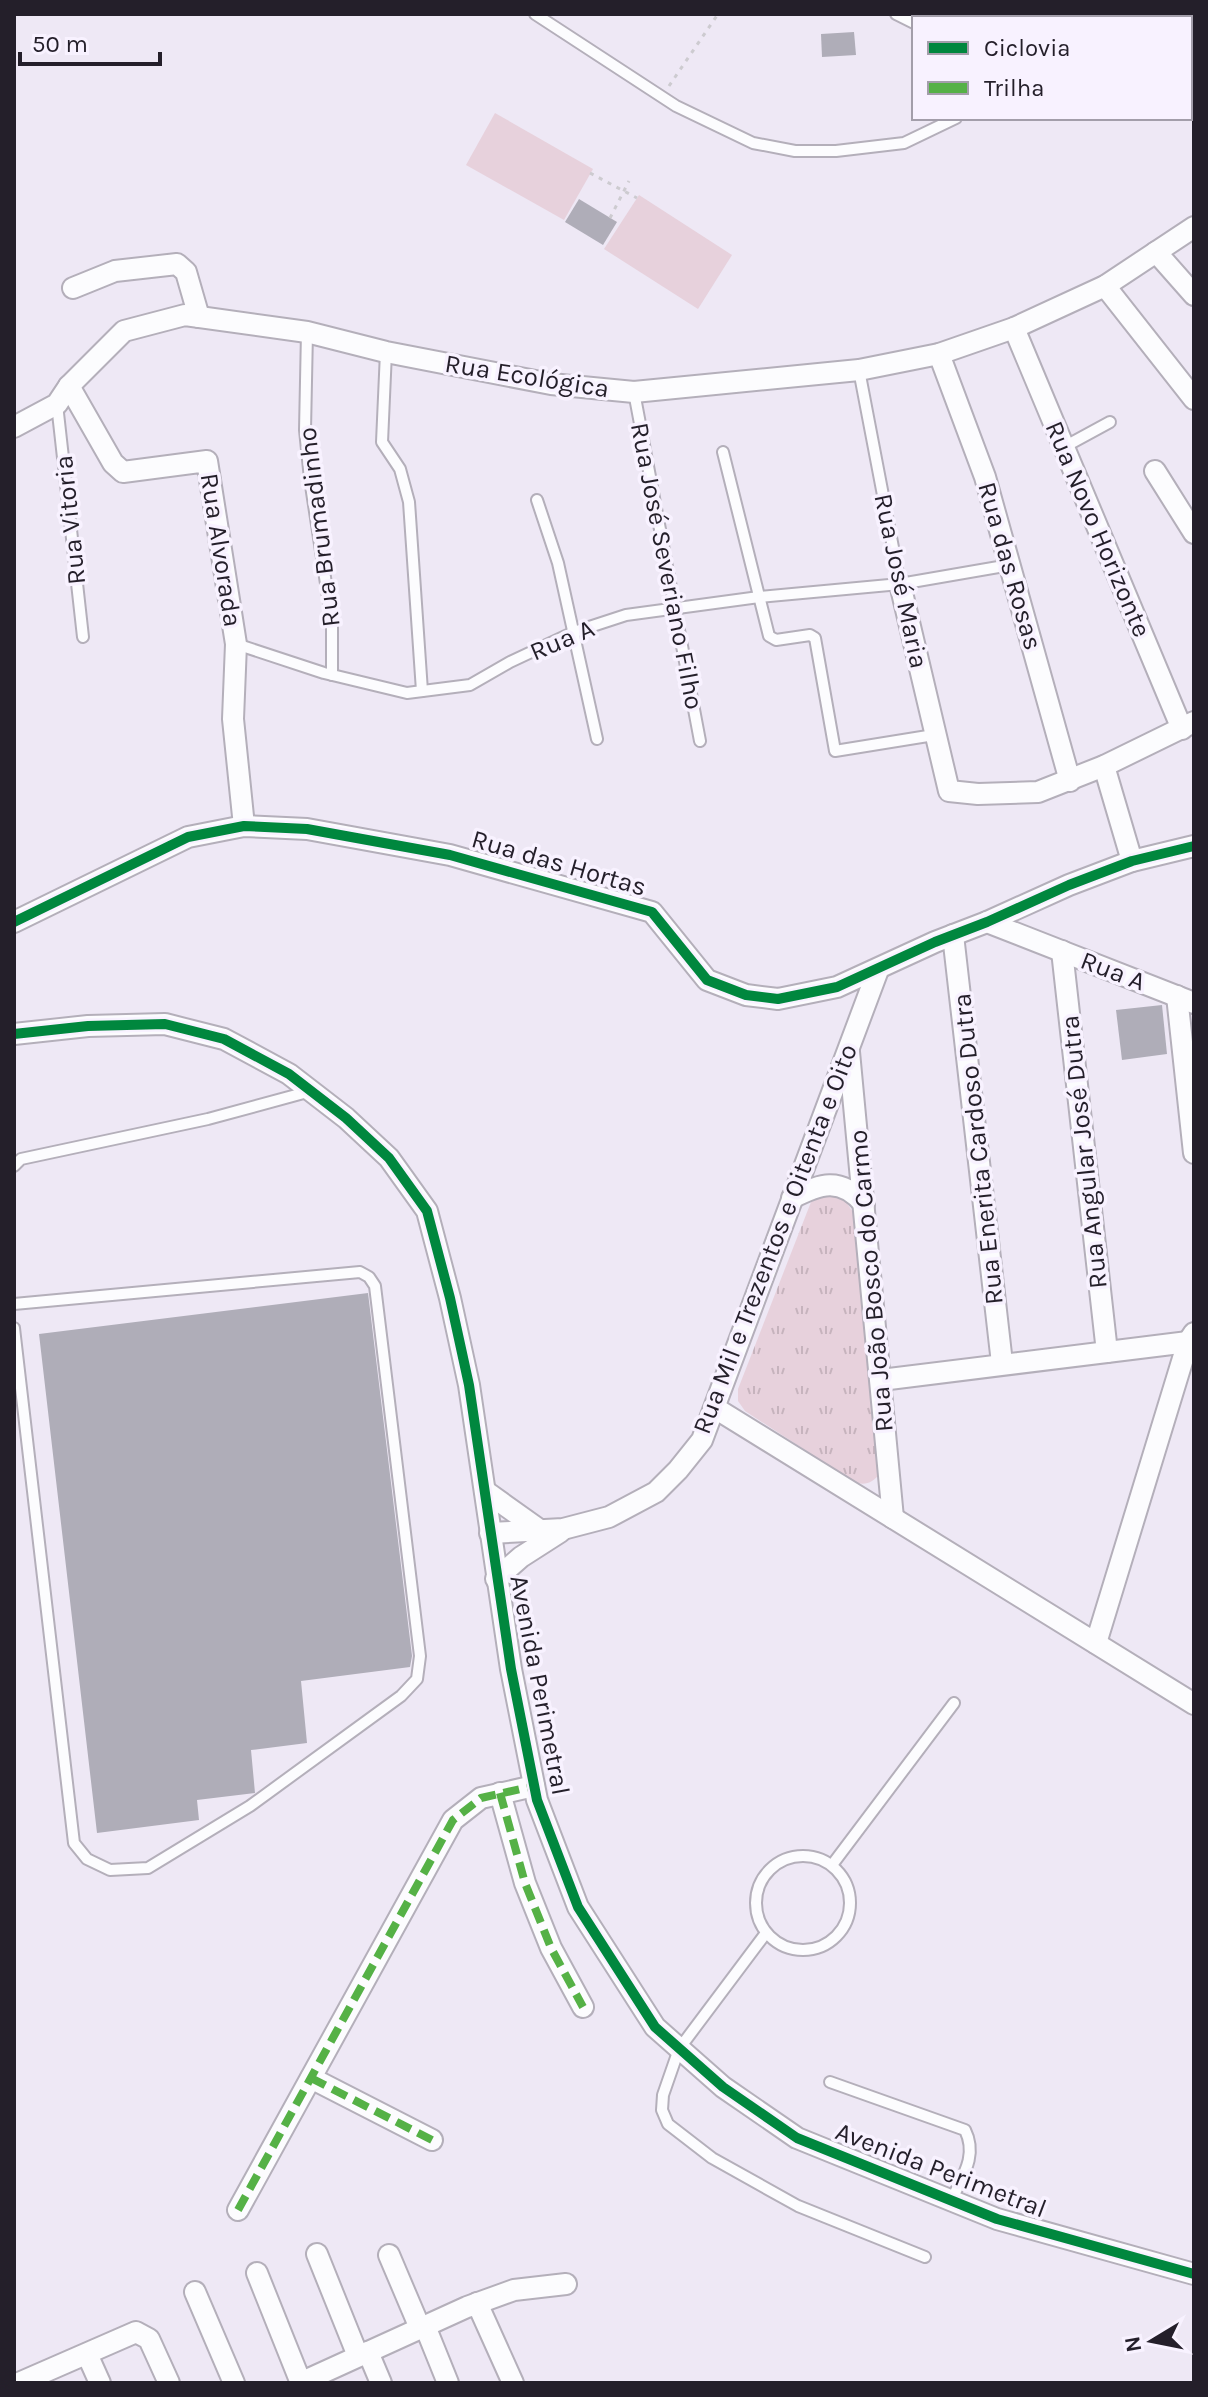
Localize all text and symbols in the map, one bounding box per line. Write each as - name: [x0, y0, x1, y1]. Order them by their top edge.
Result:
- scale bar: [20, 16, 160, 66]
- legend: [912, 16, 1192, 120]
- text: 50 m: [32, 30, 88, 58]
- text: Ciclovia: [984, 34, 1071, 62]
- text: Trilha: [984, 74, 1045, 102]
- street label: Rua Ecológica: [443, 348, 611, 404]
- street label: Rua Novo Horizonte: [1038, 416, 1158, 642]
- street label: Rua José Severiano Filho: [624, 420, 710, 712]
- street label: Rua Brumadinho: [291, 425, 347, 629]
- street label: Rua Vitoria: [48, 454, 92, 586]
- street label: Rua Alvorada: [194, 471, 248, 629]
- street label: Rua das Rosas: [971, 478, 1049, 654]
- street label: Rua José Maria: [867, 491, 935, 671]
- street label: Rua A: [525, 613, 599, 667]
- street label: Rua das Hortas: [468, 823, 650, 903]
- street label: Rua A: [1076, 945, 1150, 998]
- street label: Rua Enerita Cardoso Dutra: [946, 992, 1010, 1306]
- street label: Rua Angular José Dutra: [1054, 1014, 1114, 1290]
- street label: Rua Mil e Trezentos e Oitenta e Oito: [686, 1040, 864, 1438]
- street label: Rua João Bosco do Carmo: [842, 1129, 900, 1433]
- street label: Avenida Perimetral: [503, 1572, 577, 1798]
- street label: Avenida Perimetral: [831, 2115, 1051, 2225]
- north arrow: [1112, 2301, 1192, 2381]
- text: N: [1119, 2334, 1147, 2354]

